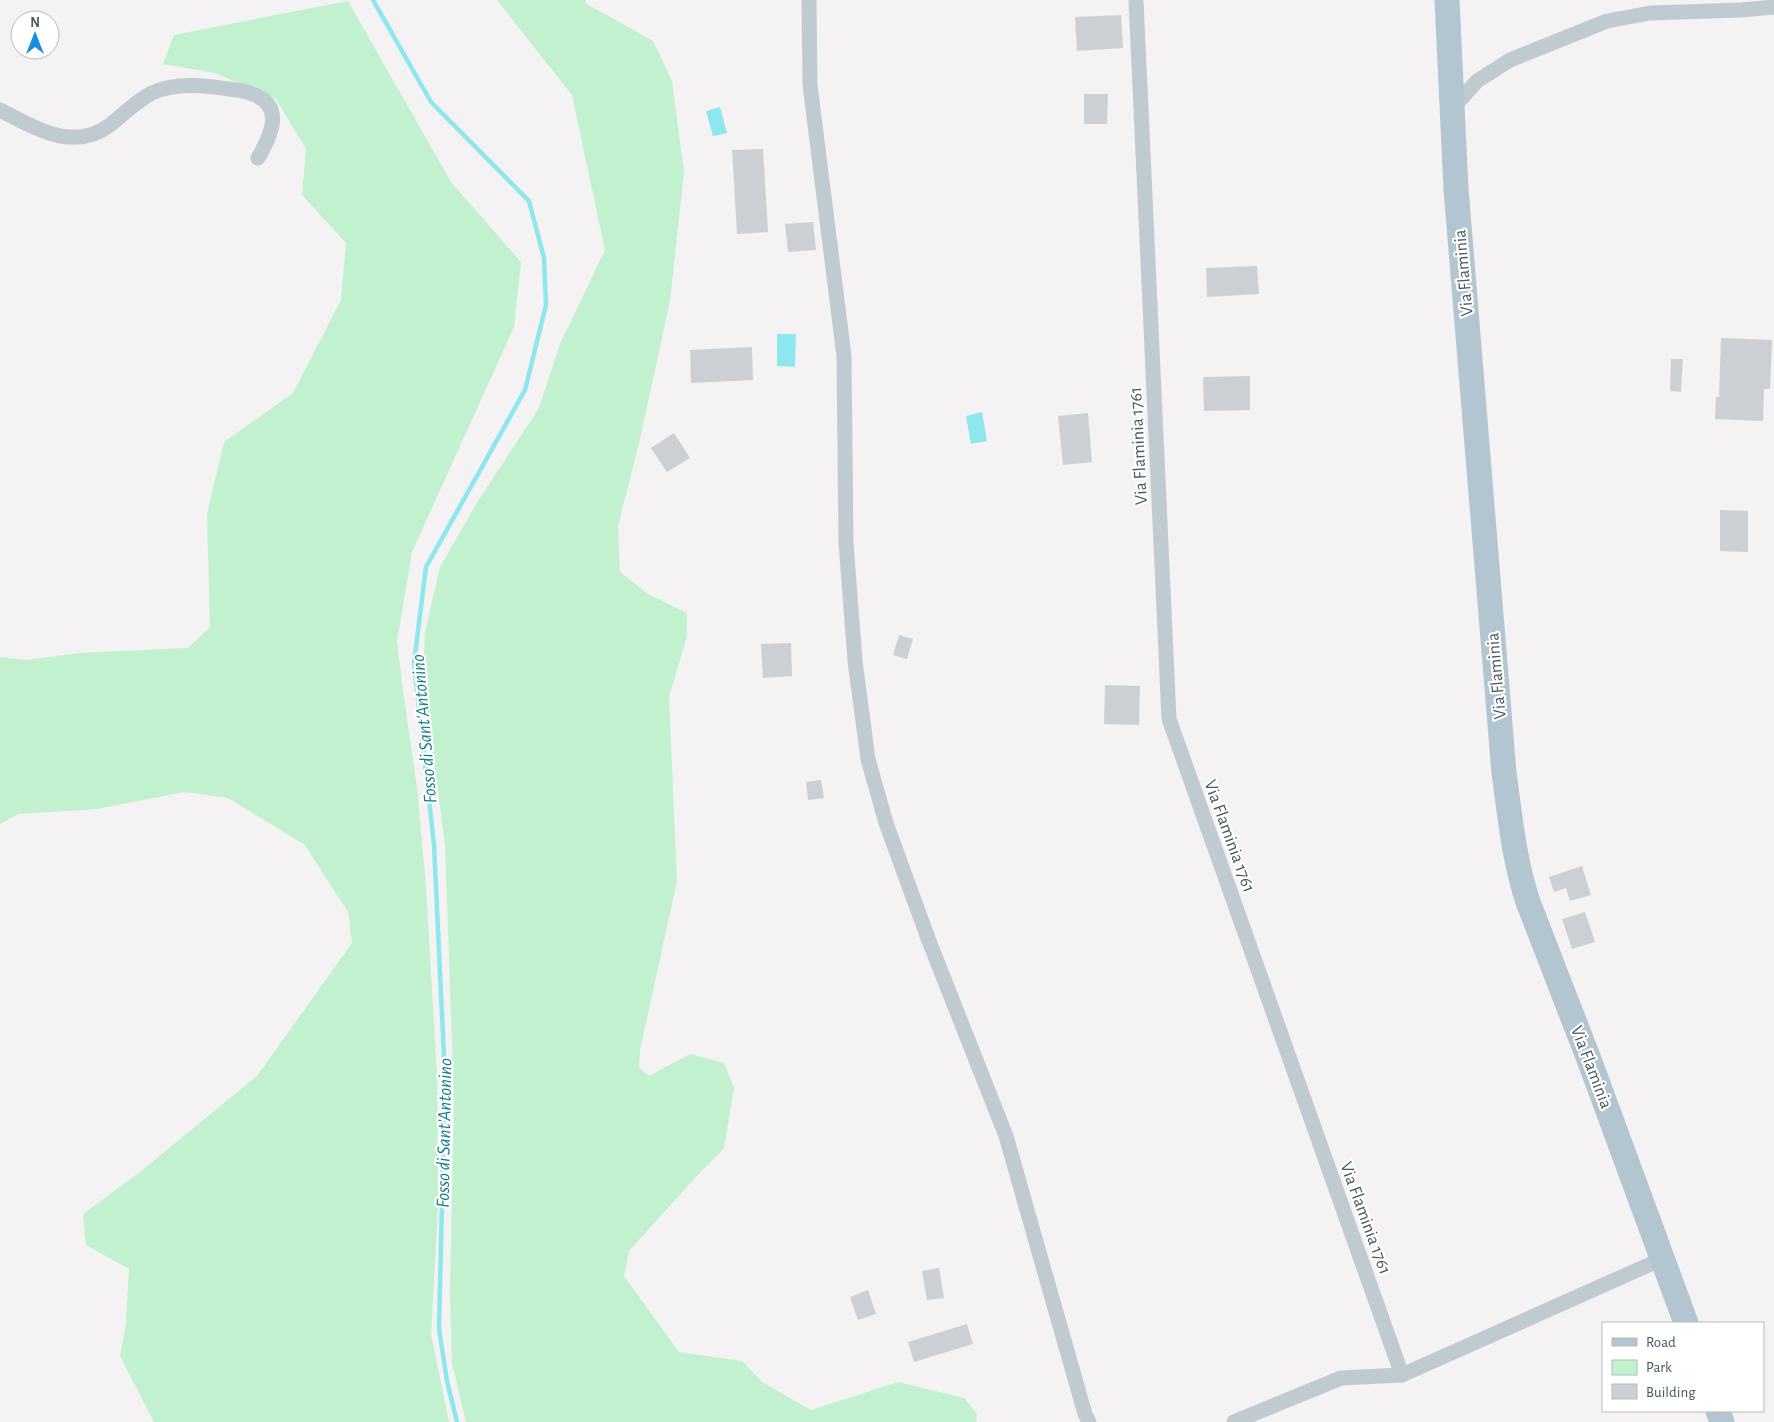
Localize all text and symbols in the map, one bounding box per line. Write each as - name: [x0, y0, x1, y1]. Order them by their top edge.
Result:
- north arrow: [10, 10, 60, 60]
- text: N: [30, 16, 40, 30]
- street label: Via Flaminia: [1451, 229, 1477, 317]
- street label: Via Flaminia 1761: [1127, 386, 1151, 505]
- street label: Via Flaminia: [1484, 632, 1510, 720]
- water label: Fosso di Sant'Antonino: [408, 653, 440, 804]
- street label: Via Flaminia 1761: [1200, 778, 1258, 895]
- street label: Via Flaminia: [1567, 1024, 1615, 1111]
- water label: Fosso di Sant'Antonino: [434, 1058, 455, 1208]
- street label: Via Flaminia 1761: [1336, 1160, 1394, 1277]
- legend: [1602, 1322, 1764, 1412]
- text: Road: [1646, 1335, 1676, 1350]
- text: Park: [1646, 1360, 1672, 1375]
- text: Building: [1646, 1385, 1696, 1400]

